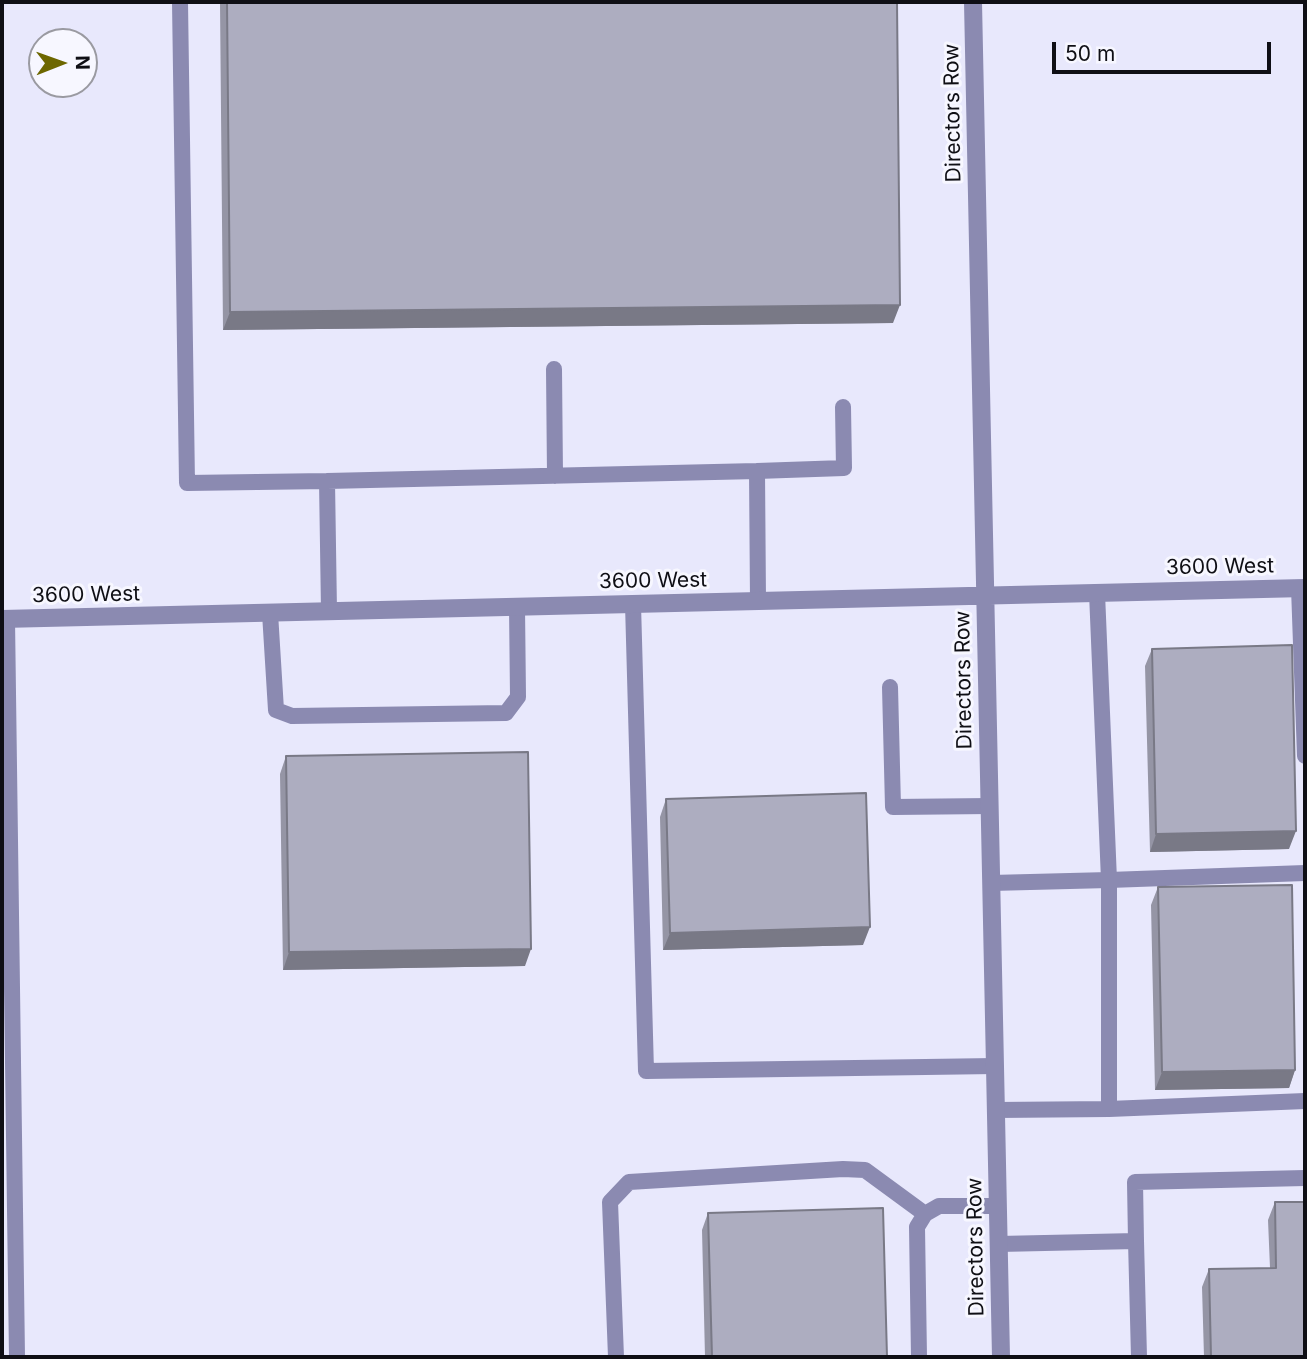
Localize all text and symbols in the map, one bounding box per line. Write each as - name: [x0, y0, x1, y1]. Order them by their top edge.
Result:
- north arrow: [28, 28, 98, 98]
- scale bar: [1055, 28, 1274, 72]
- text: 50 m: [1065, 41, 1115, 66]
- street label: Directors Row: [939, 43, 967, 183]
- text: N: [71, 55, 94, 70]
- street label: 3600 West: [1166, 553, 1274, 581]
- street label: 3600 West: [599, 567, 707, 595]
- street label: 3600 West: [32, 581, 140, 609]
- street label: Directors Row: [950, 610, 978, 750]
- street label: Directors Row: [962, 1177, 990, 1317]

